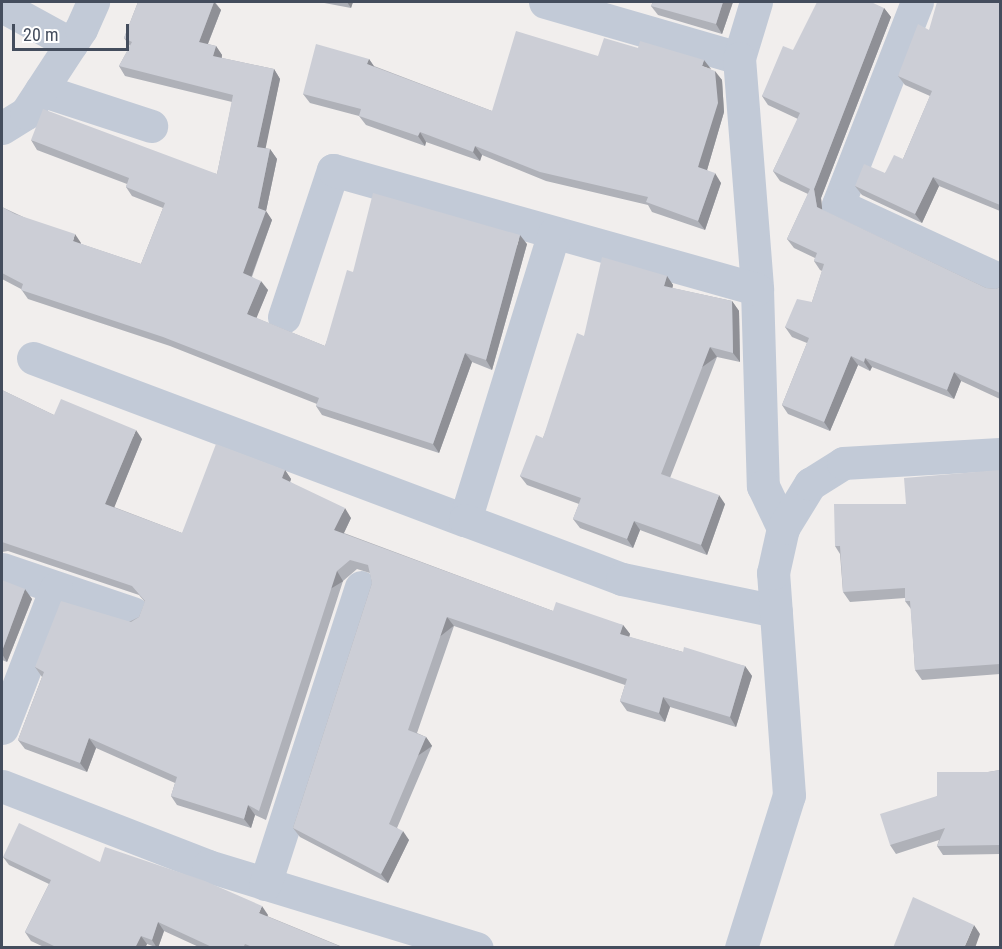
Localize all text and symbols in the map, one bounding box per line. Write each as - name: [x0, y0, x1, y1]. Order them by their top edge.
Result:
- scale bar: [15, 12, 132, 50]
- text: 20 m: [23, 24, 58, 45]

